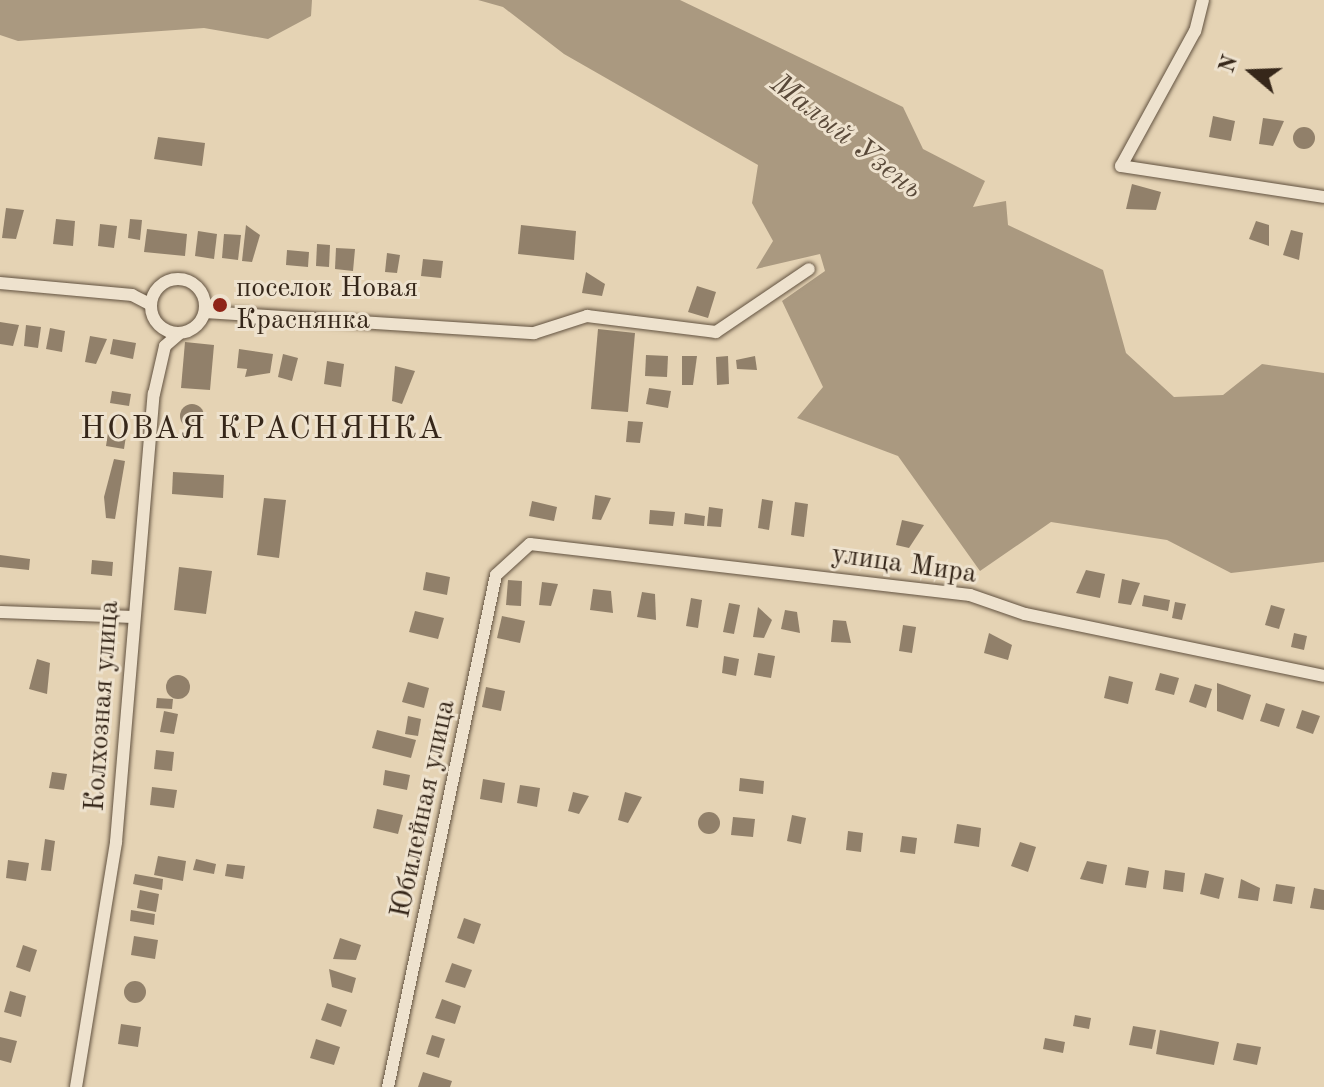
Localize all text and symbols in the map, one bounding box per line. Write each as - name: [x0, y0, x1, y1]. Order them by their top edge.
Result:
- north arrow: [1212, 32, 1292, 112]
- text: N: [1216, 53, 1242, 76]
- water label: Малый Узень: [763, 66, 929, 208]
- place label: поселок Новая Краснянка: [236, 272, 418, 338]
- marker: поселок Новая Краснянка: [211, 296, 229, 314]
- district label: НОВАЯ КРАСНЯНКА: [80, 411, 444, 449]
- street label: улица Мира: [829, 538, 979, 592]
- street label: Колхозная улица: [79, 599, 127, 813]
- street label: Юбилейная улица: [384, 697, 464, 921]

